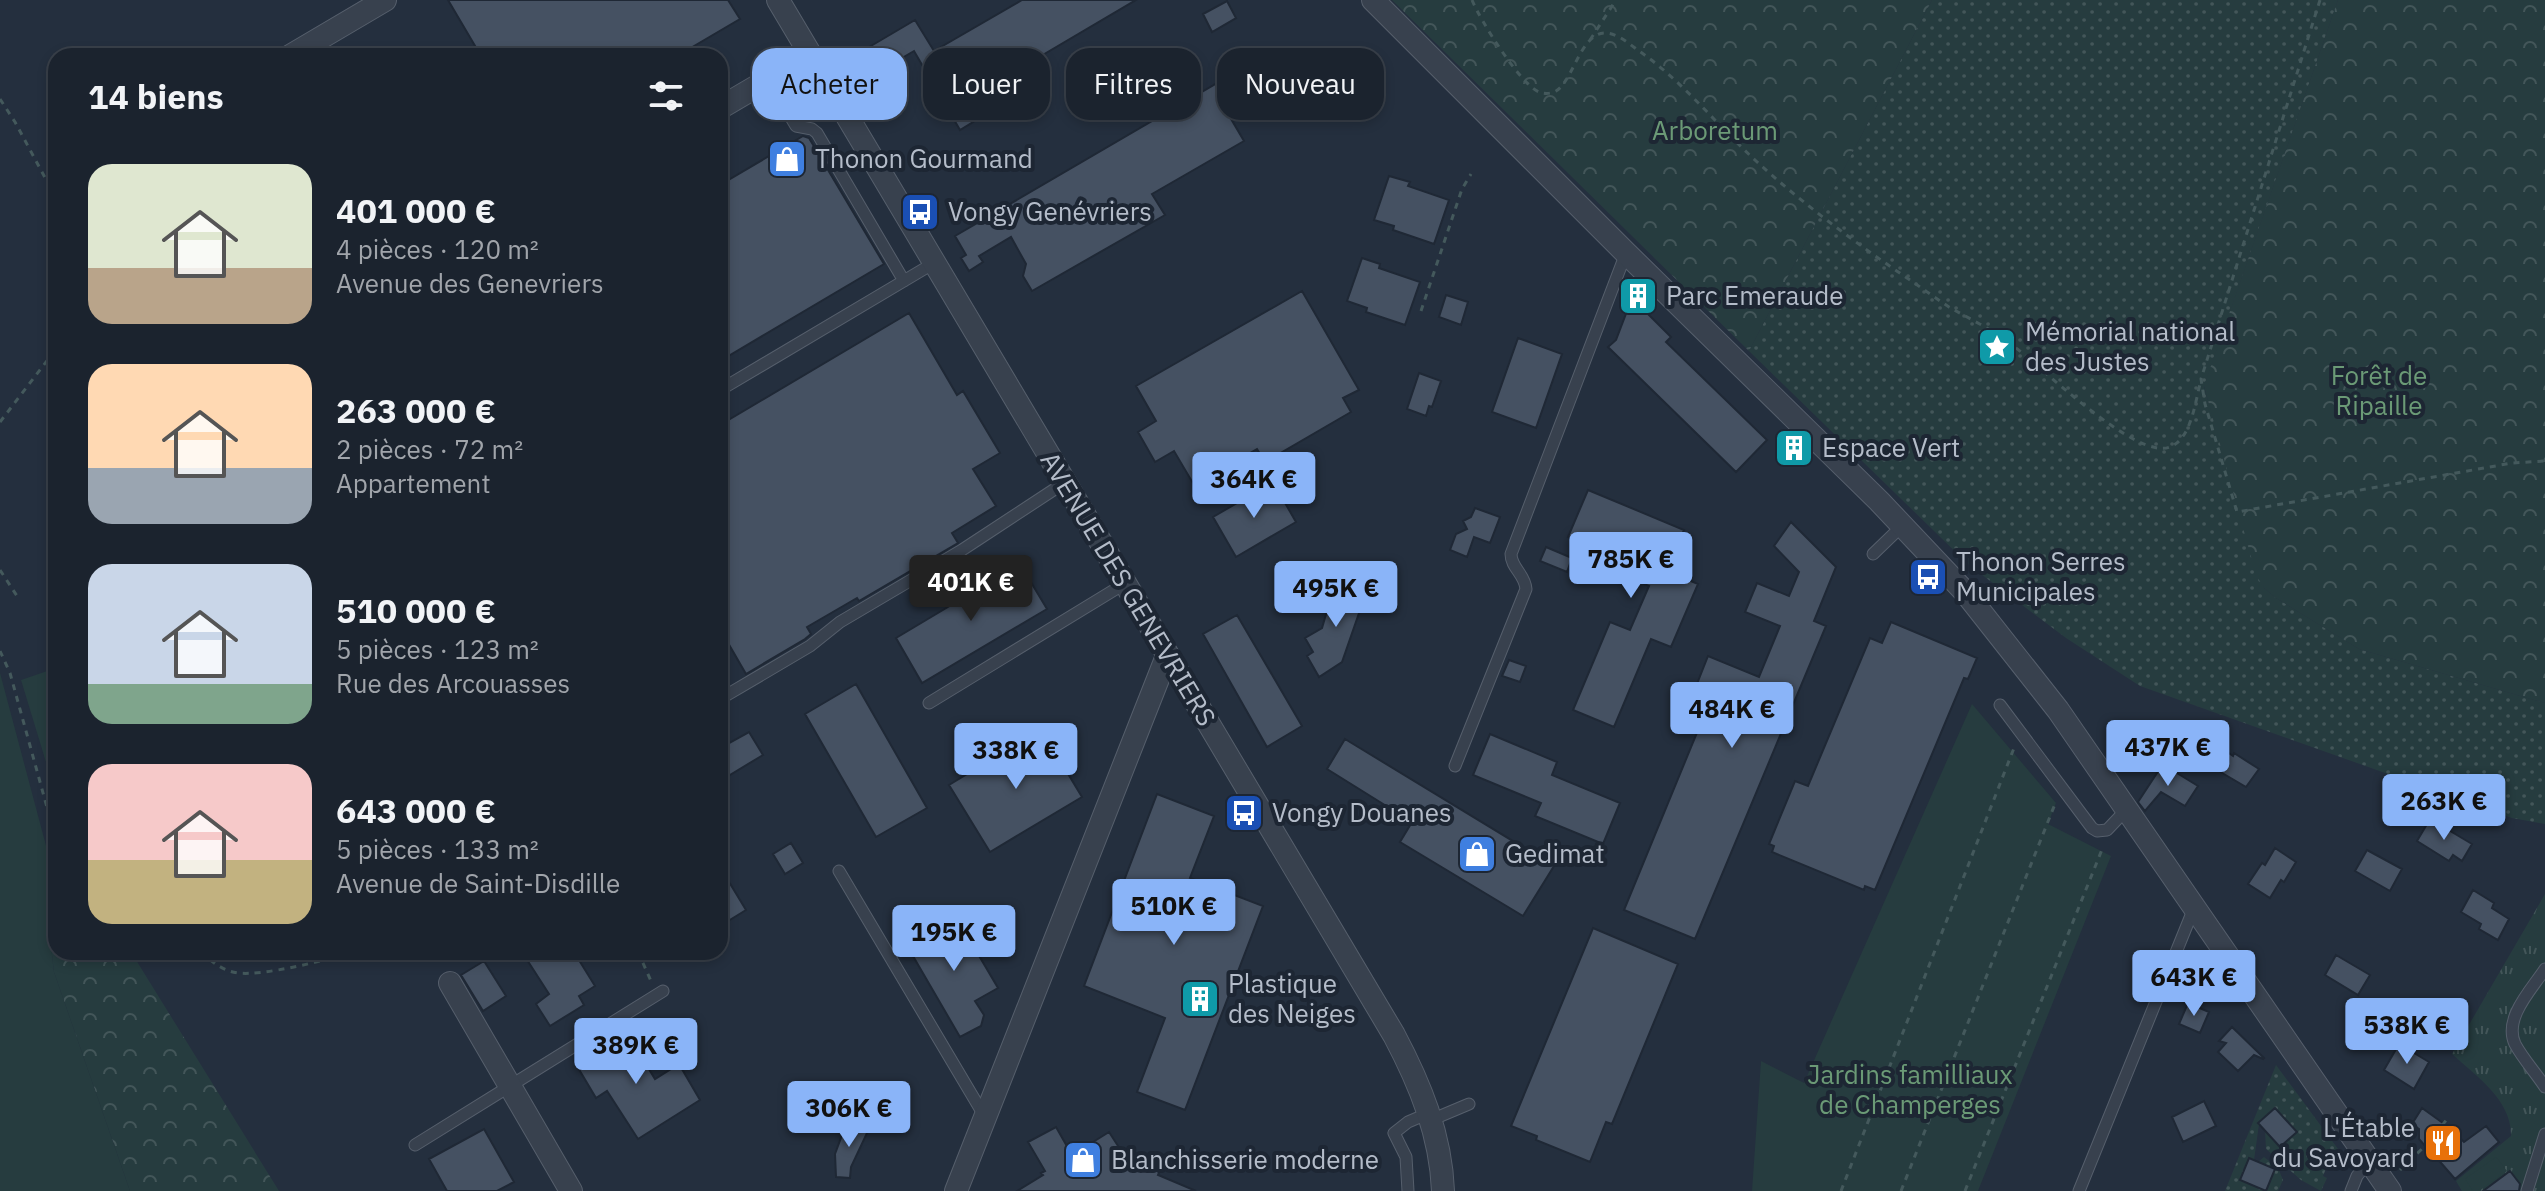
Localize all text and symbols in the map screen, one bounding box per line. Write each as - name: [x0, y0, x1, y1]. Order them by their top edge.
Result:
- chip: Acheter: [752, 48, 907, 120]
- chip: Louer: [923, 48, 1050, 120]
- chip: Filtres: [1066, 48, 1201, 120]
- chip: Nouveau: [1217, 48, 1384, 120]
- text: 14 biens: [88, 74, 224, 118]
- icon: filters: [644, 74, 688, 118]
- park label: Arboretum: [1652, 113, 1778, 147]
- shop icon: Thonon Gourmand: [766, 138, 808, 180]
- place label: Thonon Gourmand: [815, 141, 1033, 175]
- text: 401 000 €: [336, 188, 496, 232]
- bus stop icon: Vongy Genévriers: [899, 191, 941, 233]
- place label: Vongy Genévriers: [948, 194, 1152, 228]
- icon: home: [152, 196, 248, 292]
- text: 4 pièces · 120 m²: [336, 232, 539, 266]
- text: Avenue des Genevriers: [336, 266, 604, 300]
- building icon: Parc Emeraude: [1617, 275, 1659, 317]
- place label: Parc Emeraude: [1666, 278, 1844, 312]
- place label: Mémorial national des Justes: [2025, 314, 2235, 378]
- place icon: Mémorial national des Justes: [1976, 326, 2018, 368]
- park label: Forêt de Ripaille: [2331, 358, 2427, 422]
- text: 263 000 €: [336, 388, 496, 432]
- icon: home: [152, 396, 248, 492]
- building icon: Espace Vert: [1773, 427, 1815, 469]
- place label: Espace Vert: [1822, 430, 1960, 464]
- text: 2 pièces · 72 m²: [336, 432, 523, 466]
- street label: AVENUE DES GENEVRIERS: [1033, 445, 1224, 732]
- pin: 364K €: [1189, 452, 1319, 520]
- text: 364K €: [1210, 461, 1298, 495]
- text: Appartement: [336, 466, 491, 500]
- pin: 785K €: [1566, 532, 1696, 600]
- text: 785K €: [1587, 541, 1675, 575]
- place label: Thonon Serres Municipales: [1956, 544, 2126, 608]
- pin: 401K €: [906, 555, 1036, 623]
- bus stop icon: Thonon Serres Municipales: [1907, 556, 1949, 598]
- pin: 495K €: [1271, 561, 1401, 629]
- text: 401K €: [927, 564, 1015, 598]
- text: 495K €: [1292, 570, 1380, 604]
- text: 510 000 €: [336, 588, 496, 632]
- icon: home: [152, 596, 248, 692]
- text: 5 pièces · 123 m²: [336, 632, 539, 666]
- text: Rue des Arcouasses: [336, 666, 570, 700]
- pin: 484K €: [1667, 682, 1797, 750]
- text: 484K €: [1688, 691, 1776, 725]
- pin: 437K €: [2103, 720, 2233, 788]
- pin: 338K €: [951, 723, 1081, 791]
- text: 437K €: [2124, 729, 2212, 763]
- text: 338K €: [972, 732, 1060, 766]
- pin: 263K €: [2379, 774, 2509, 842]
- text: 263K €: [2400, 783, 2488, 817]
- text: 643 000 €: [336, 788, 496, 832]
- bus stop icon: Vongy Douanes: [1223, 792, 1265, 834]
- place label: Vongy Douanes: [1272, 795, 1452, 829]
- icon: home: [152, 796, 248, 892]
- text: 5 pièces · 133 m²: [336, 832, 539, 866]
- shop icon: Gedimat: [1456, 833, 1498, 875]
- place label: Gedimat: [1505, 836, 1605, 870]
- text: Avenue de Saint-Disdille: [336, 866, 620, 900]
- pin: 510K €: [1109, 879, 1239, 947]
- text: 510K €: [1130, 888, 1218, 922]
- pin: 195K €: [889, 905, 1019, 973]
- text: 195K €: [910, 914, 998, 948]
- pin: 643K €: [2129, 950, 2259, 1018]
- text: 643K €: [2150, 959, 2238, 993]
- place label: Plastique des Neiges: [1228, 966, 1356, 1030]
- building icon: Plastique des Neiges: [1179, 978, 1221, 1020]
- pin: 538K €: [2342, 998, 2472, 1066]
- text: 538K €: [2363, 1007, 2451, 1041]
- pin: 389K €: [571, 1018, 701, 1086]
- text: 389K €: [592, 1027, 680, 1061]
- park label: Jardins familliaux de Champerges: [1807, 1057, 2013, 1121]
- pin: 306K €: [784, 1081, 914, 1149]
- text: 306K €: [805, 1090, 893, 1124]
- place label: L'Étable du Savoyard: [2272, 1110, 2415, 1174]
- restaurant icon: L'Étable du Savoyard: [2422, 1122, 2464, 1164]
- shop icon: Blanchisserie moderne: [1062, 1139, 1104, 1181]
- place label: Blanchisserie moderne: [1111, 1142, 1379, 1176]

